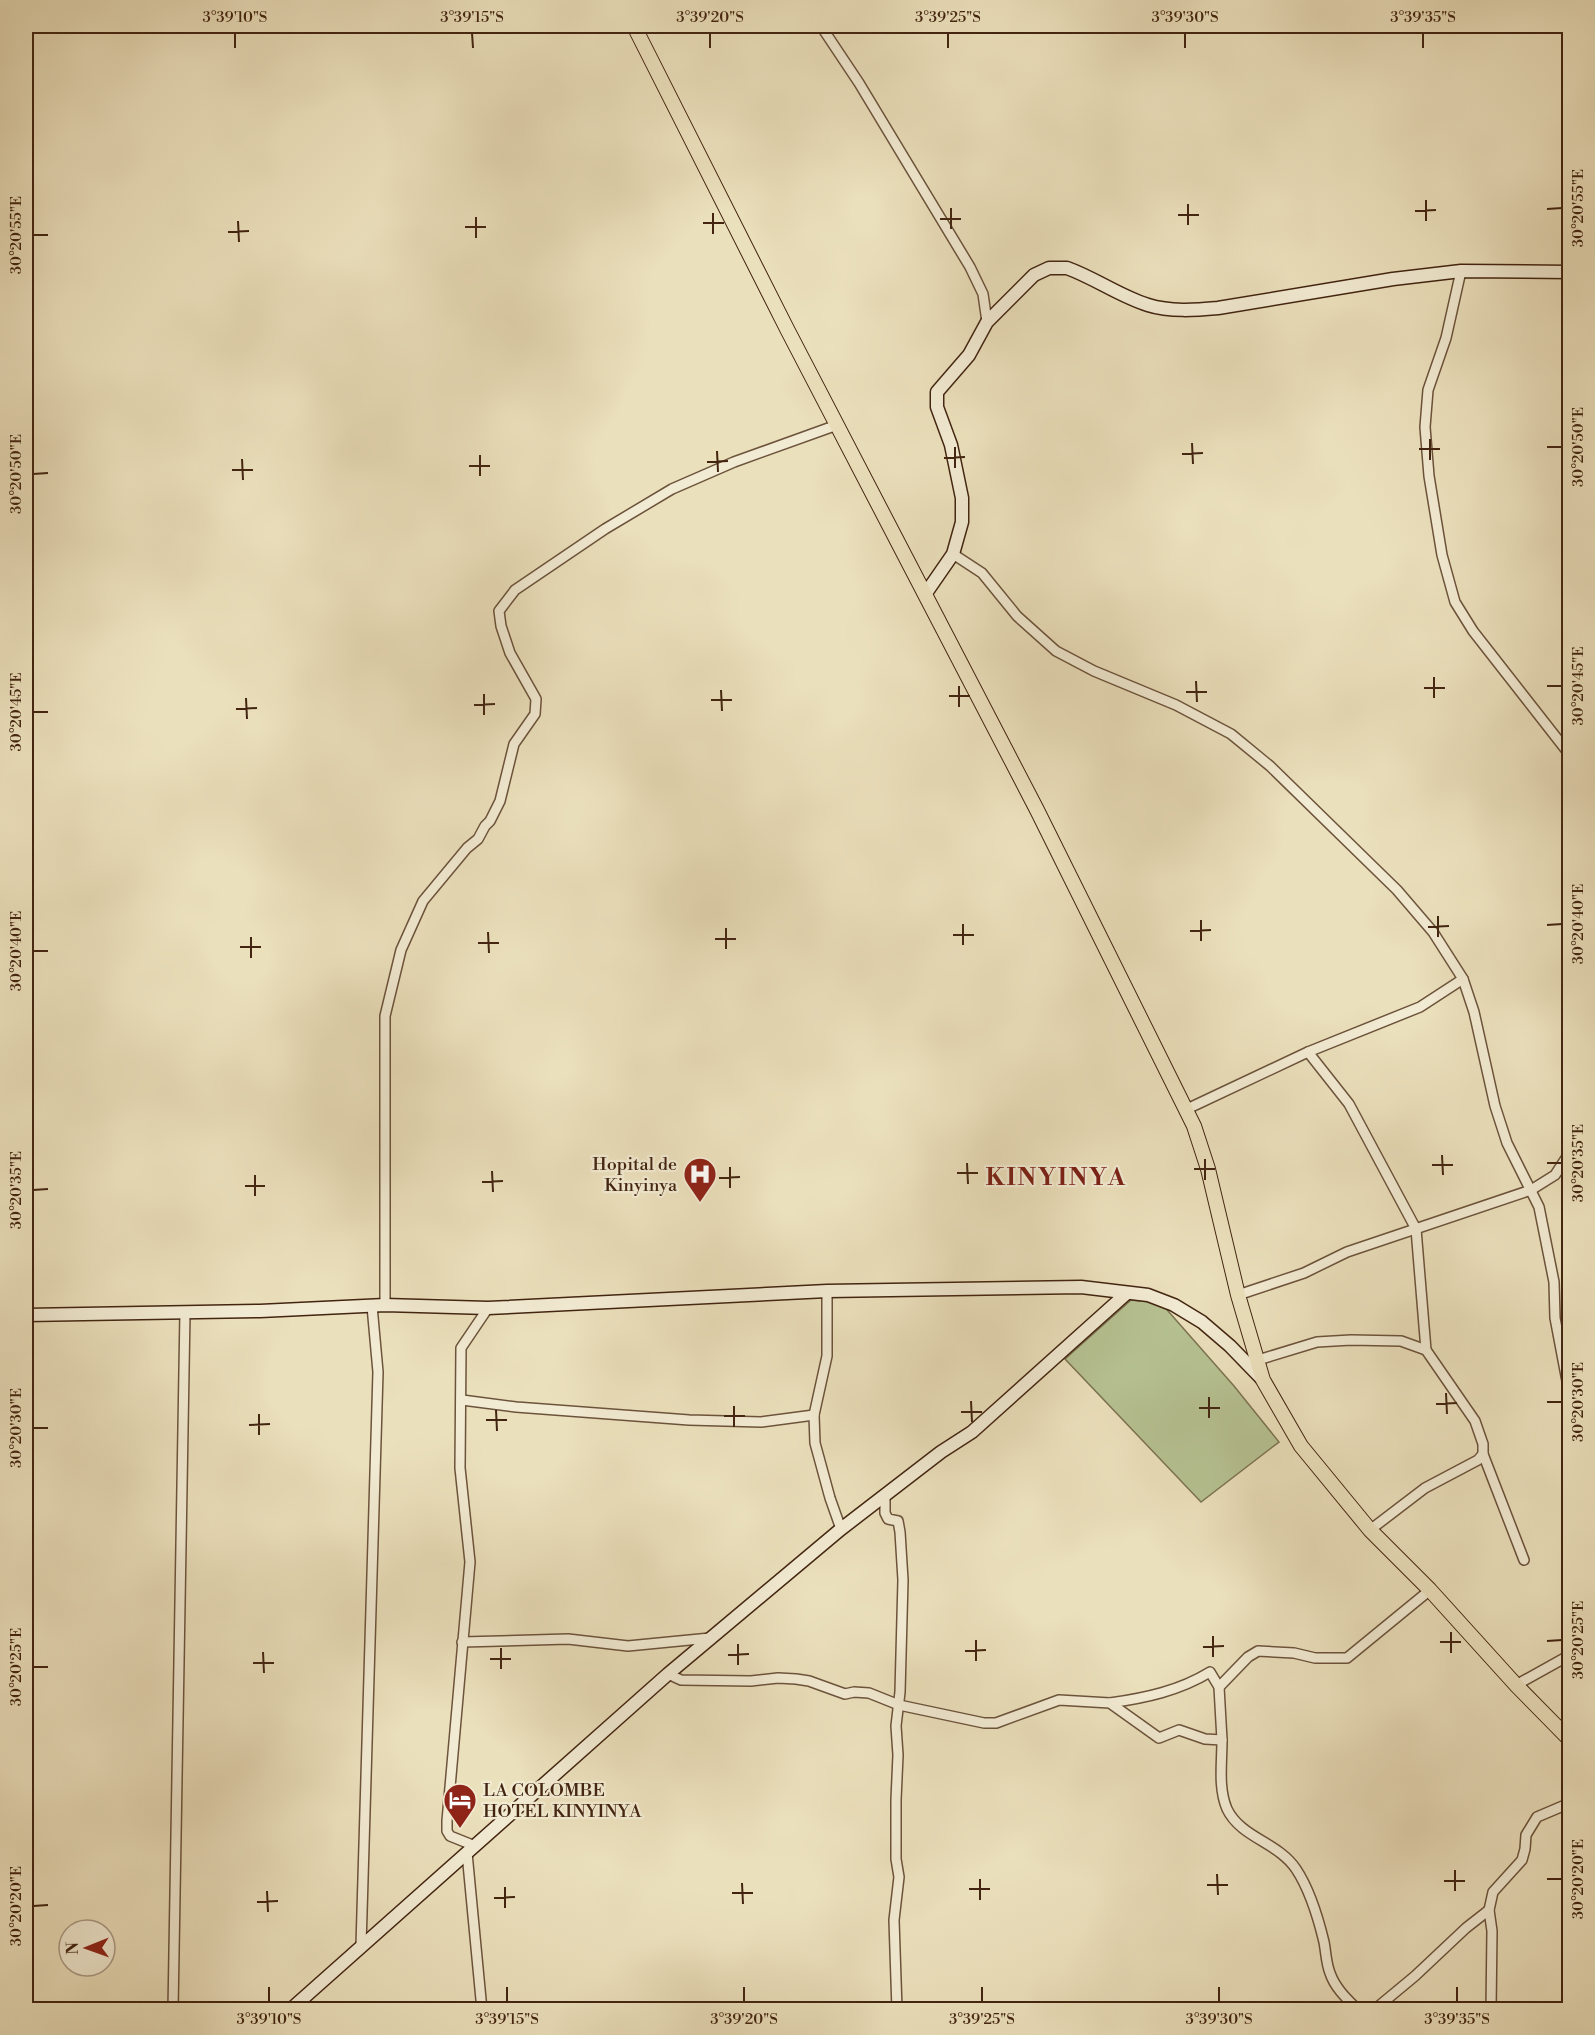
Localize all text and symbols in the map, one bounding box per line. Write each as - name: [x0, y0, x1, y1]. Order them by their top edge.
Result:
- text: 3°39'10"S: [203, 8, 267, 27]
- text: 3°39'15"S: [440, 8, 504, 27]
- text: 3°39'20"S: [676, 8, 744, 27]
- text: 3°39'25"S: [915, 8, 981, 27]
- text: 3°39'30"S: [1151, 8, 1219, 27]
- text: 3°39'35"S: [1390, 8, 1456, 27]
- text: 30°20'55"E: [1569, 169, 1588, 247]
- text: 30°20'55"E: [7, 196, 26, 274]
- text: 30°20'50"E: [1569, 407, 1588, 487]
- text: 30°20'50"E: [7, 434, 26, 514]
- text: 30°20'45"E: [1569, 646, 1588, 726]
- text: 30°20'45"E: [7, 672, 26, 752]
- text: 30°20'40"E: [1569, 884, 1588, 964]
- text: 30°20'40"E: [7, 911, 26, 991]
- text: 30°20'35"E: [1569, 1124, 1588, 1202]
- text: 30°20'35"E: [7, 1151, 26, 1229]
- place label: Hopital de Kinyinya: [592, 1153, 678, 1197]
- hospital icon: Hopital de Kinyinya: [682, 1156, 718, 1203]
- district label: KINYINYA: [986, 1163, 1126, 1193]
- text: 30°20'30"E: [1569, 1362, 1588, 1442]
- text: 30°20'30"E: [7, 1388, 26, 1468]
- text: 30°20'25"E: [1569, 1601, 1588, 1679]
- text: 30°20'25"E: [7, 1628, 26, 1706]
- place label: LA COLOMBE HOTEL KINYINYA: [483, 1779, 642, 1823]
- hotel icon: LA COLOMBE HOTEL KINYINYA: [442, 1782, 478, 1829]
- text: 30°20'20"E: [1569, 1839, 1588, 1919]
- text: 30°20'20"E: [7, 1866, 26, 1946]
- north arrow: [57, 1918, 117, 1978]
- text: N: [63, 1941, 83, 1955]
- text: 3°39'10"S: [237, 2010, 301, 2029]
- text: 3°39'15"S: [475, 2010, 539, 2029]
- text: 3°39'20"S: [710, 2010, 778, 2029]
- text: 3°39'25"S: [949, 2010, 1015, 2029]
- text: 3°39'30"S: [1185, 2010, 1253, 2029]
- text: 3°39'35"S: [1424, 2010, 1490, 2029]

